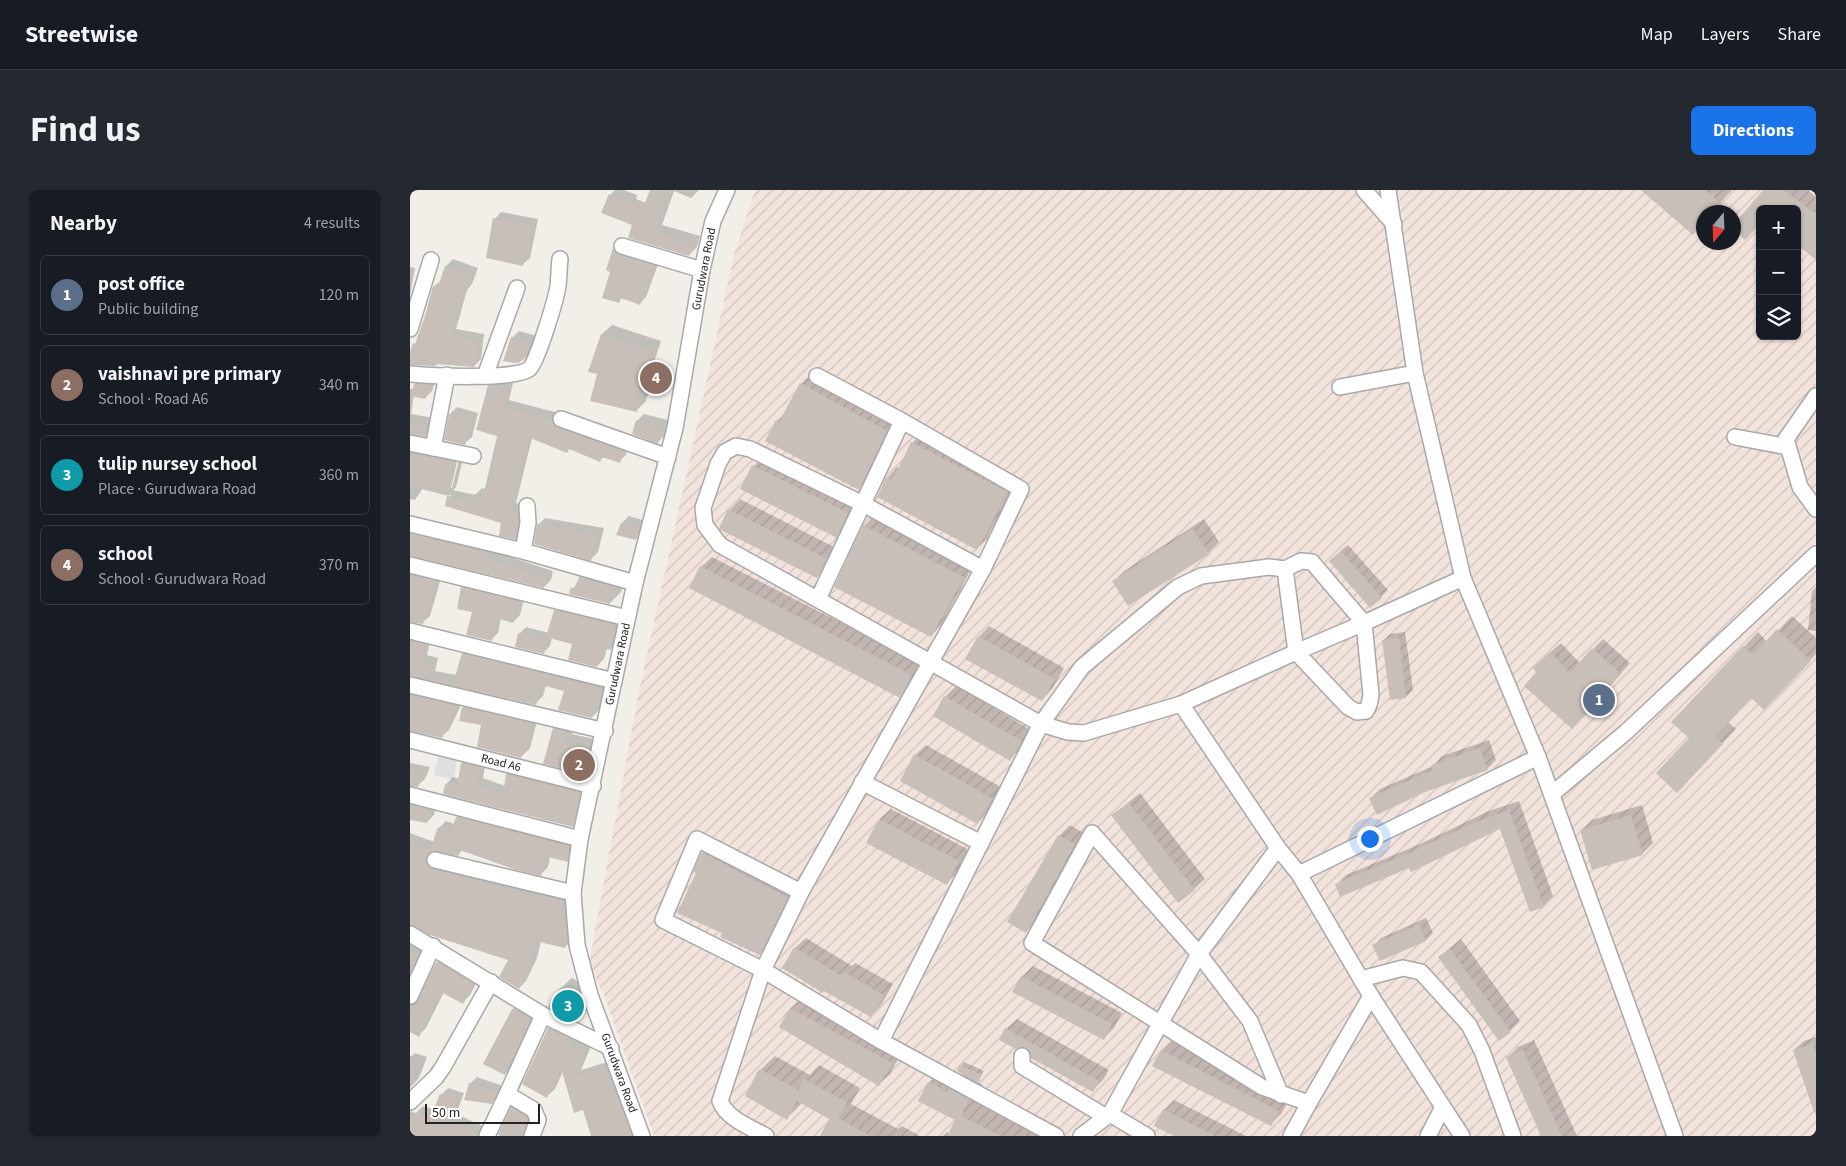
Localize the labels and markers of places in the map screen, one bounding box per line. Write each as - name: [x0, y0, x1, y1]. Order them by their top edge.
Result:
- pin: 4: [640, 359, 672, 397]
- pin: 1: [1583, 681, 1615, 719]
- pin: 2: [563, 746, 595, 784]
- pin: 3: [552, 987, 584, 1025]

